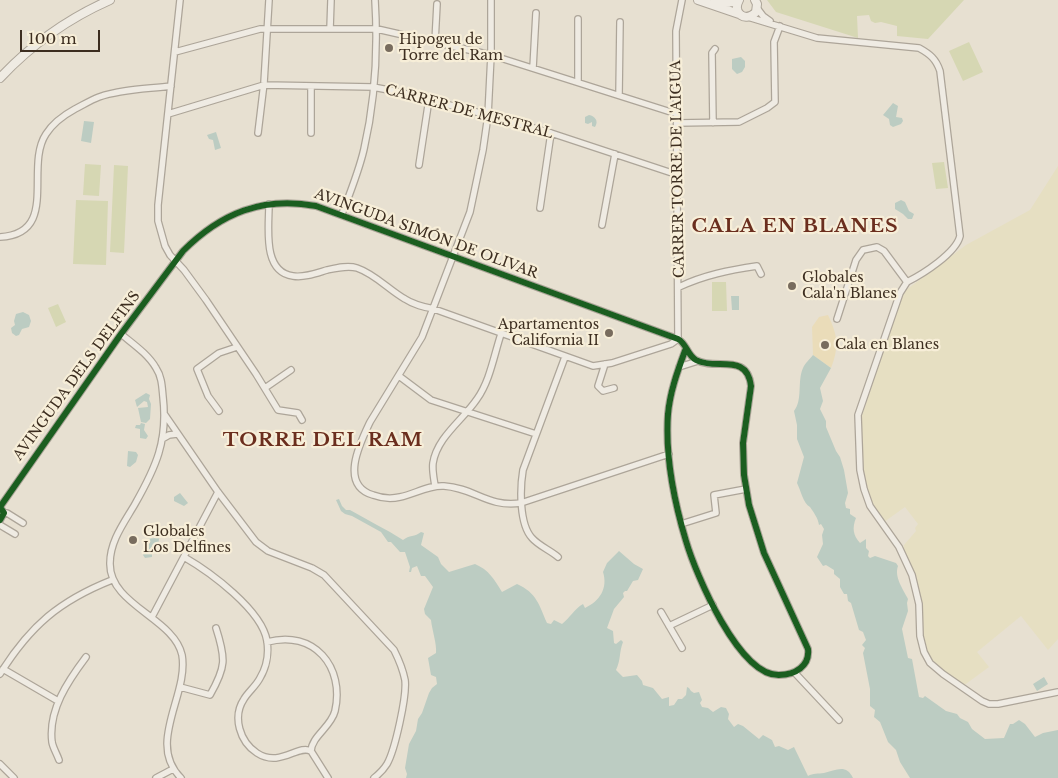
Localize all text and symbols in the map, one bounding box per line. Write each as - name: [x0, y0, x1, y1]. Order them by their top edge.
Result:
- scale bar: [22, 20, 102, 52]
- text: 100 m: [28, 29, 77, 48]
- place label: Hipogeu de Torre del Ram: [399, 32, 503, 64]
- marker: Hipogeu de Torre del Ram: [383, 42, 395, 54]
- street label: CARRER TORRE DE L'AIGUA: [668, 60, 688, 278]
- street label: CARRER DE MESTRAL: [383, 81, 555, 143]
- street label: AVINGUDA SIMÓN DE OLIVAR: [312, 186, 540, 282]
- district label: CALA EN BLANES: [690, 216, 900, 238]
- place label: Globales Cala'n Blanes: [802, 270, 897, 302]
- marker: Globales Cala'n Blanes: [786, 280, 798, 292]
- street label: AVINGUDA DELS DELFINS: [10, 288, 144, 464]
- place label: Apartamentos California II: [498, 317, 599, 350]
- marker: Apartamentos California II: [603, 327, 615, 339]
- place label: Cala en Blanes: [835, 337, 939, 353]
- marker: Cala en Blanes: [819, 339, 831, 351]
- district label: TORRE DEL RAM: [221, 430, 425, 452]
- place label: Globales Los Delfines: [143, 524, 231, 556]
- marker: Globales Los Delfines: [127, 534, 139, 546]

